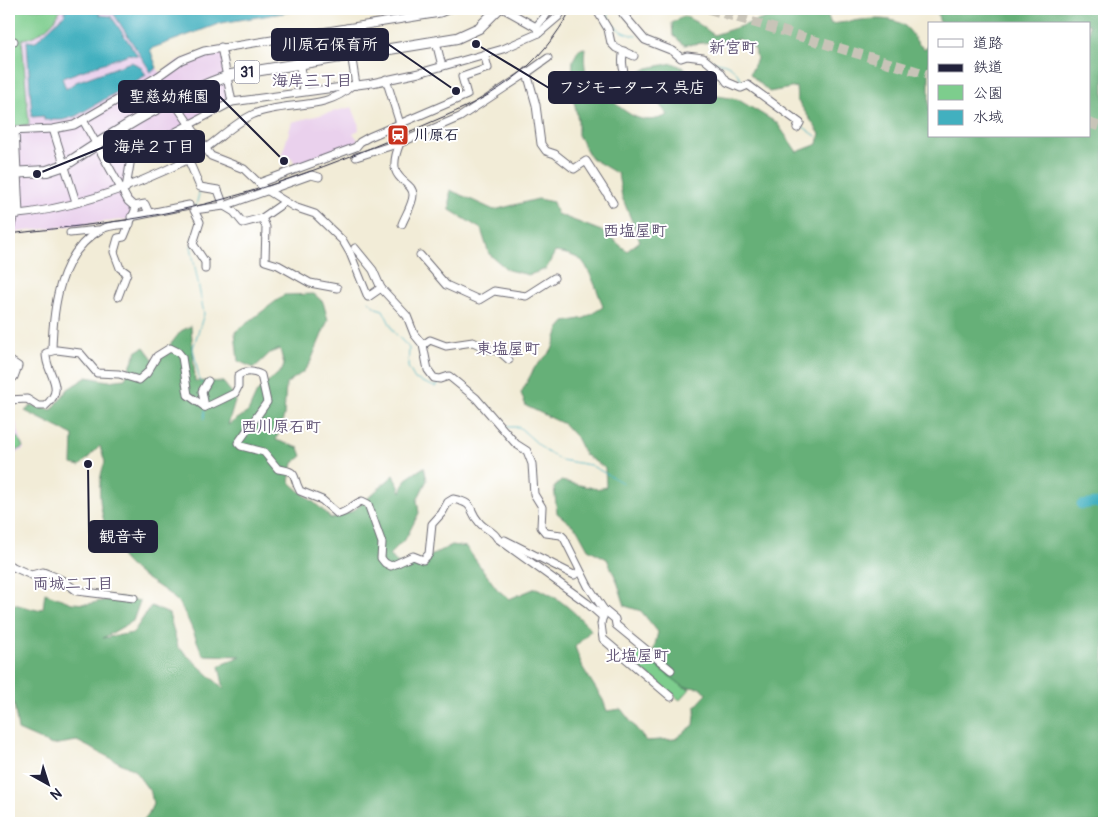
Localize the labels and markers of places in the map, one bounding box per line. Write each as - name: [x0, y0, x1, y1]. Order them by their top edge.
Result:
- callout: 川原石保育所: [272, 29, 388, 60]
- callout: フジモータース 呉店: [549, 72, 716, 103]
- callout: 聖慈幼稚園: [119, 81, 219, 112]
- station icon: 川原石: [386, 123, 410, 147]
- place label: 川原石: [414, 126, 459, 145]
- callout: 海岸２丁目: [104, 131, 204, 162]
- callout: 観音寺: [89, 521, 157, 552]

